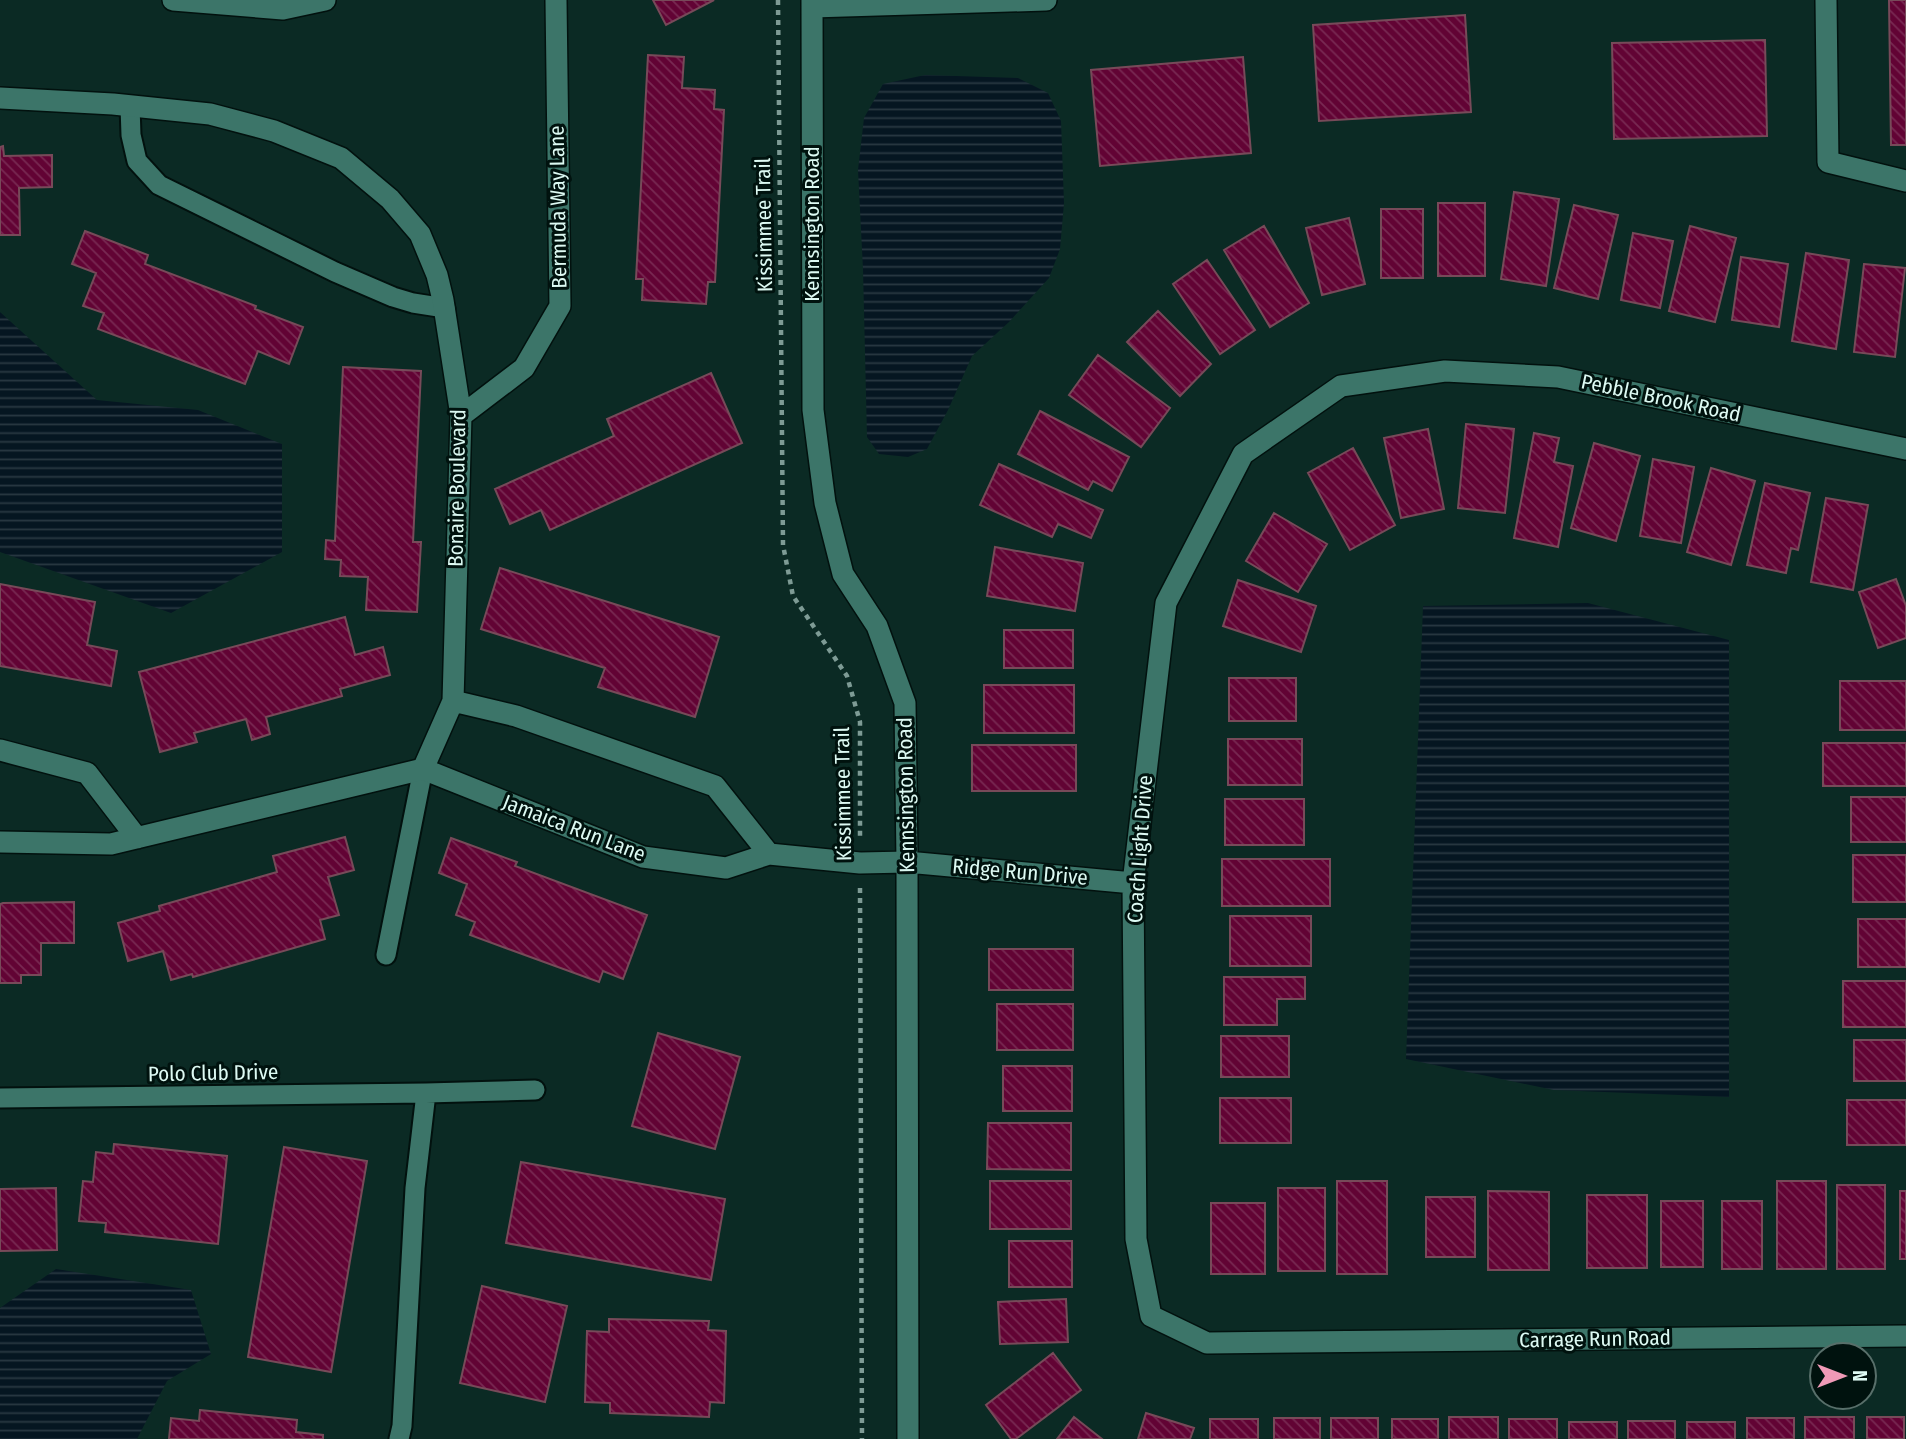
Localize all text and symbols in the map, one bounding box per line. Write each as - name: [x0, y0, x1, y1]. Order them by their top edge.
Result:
- street label: Bermuda Way Lane: [544, 125, 572, 289]
- street label: Kennsington Road: [799, 146, 825, 302]
- street label: Kissimmee Trail: [750, 157, 778, 292]
- street label: Pebble Brook Road: [1579, 368, 1743, 428]
- street label: Bonaire Boulevard: [443, 409, 471, 567]
- street label: Kennsington Road: [892, 717, 920, 873]
- street label: Kissimmee Trail: [829, 726, 857, 861]
- street label: Coach Light Drive: [1122, 774, 1158, 924]
- street label: Jamaica Run Lane: [499, 789, 649, 867]
- street label: Ridge Run Drive: [951, 853, 1089, 891]
- street label: Polo Club Drive: [148, 1059, 278, 1087]
- street label: Carrage Run Road: [1519, 1325, 1671, 1353]
- north arrow: [1808, 1341, 1878, 1411]
- text: N: [1848, 1370, 1871, 1382]

